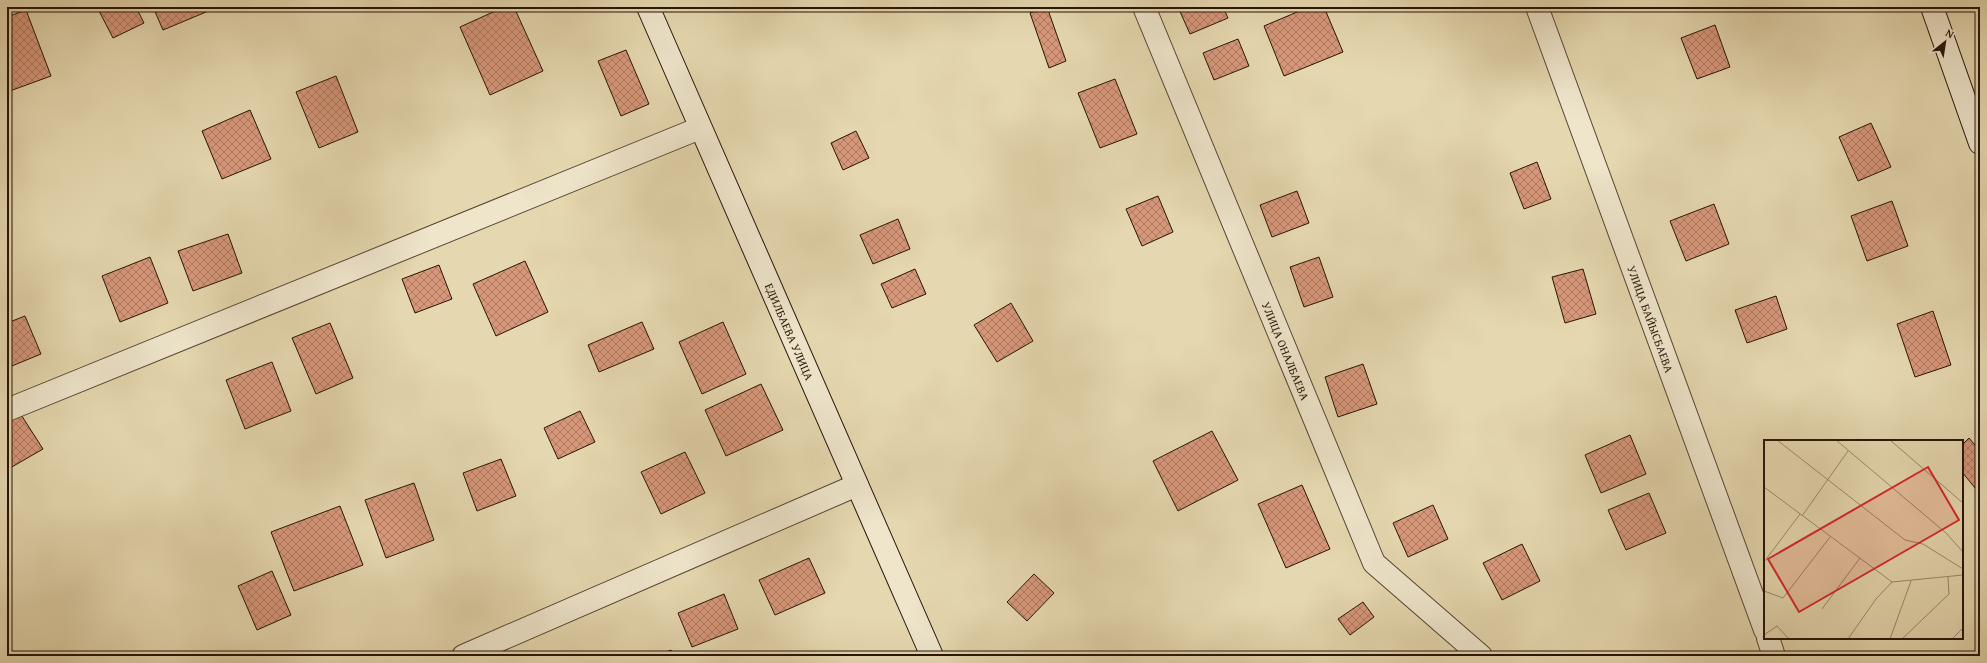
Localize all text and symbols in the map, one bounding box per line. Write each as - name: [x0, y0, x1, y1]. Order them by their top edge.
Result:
- north arrow: [1925, 22, 1965, 62]
- text: N: [1943, 25, 1958, 42]
- street label: УЛИЦА БАЙЫСБАЕВА: [1624, 263, 1679, 375]
- street label: ЕДИЛБАЕВА УЛИЦА: [761, 280, 819, 383]
- street label: УЛИЦА ОНАЛБАЕВА: [1258, 299, 1314, 403]
- inset map: [1764, 440, 1963, 639]

